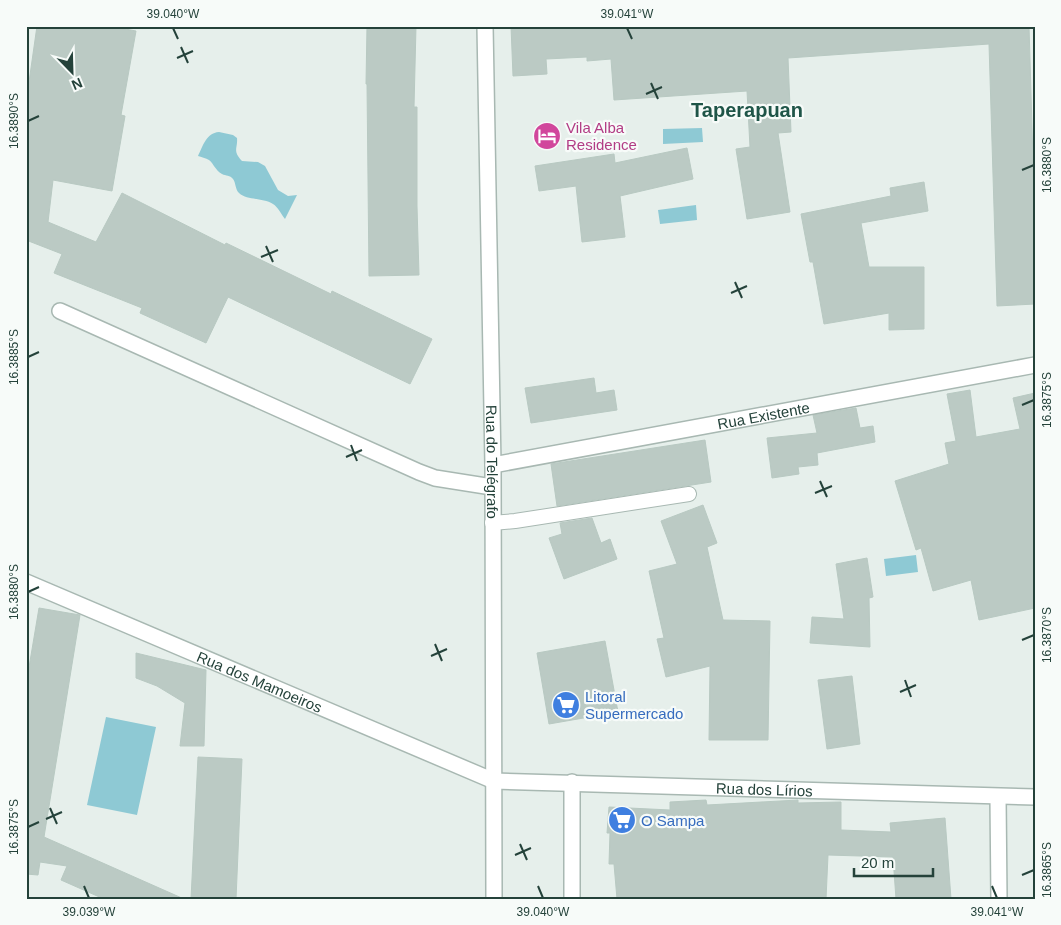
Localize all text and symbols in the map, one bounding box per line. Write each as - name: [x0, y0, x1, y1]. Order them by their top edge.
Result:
- text: 39.040°W: [147, 7, 200, 21]
- text: 39.041°W: [601, 7, 654, 21]
- north arrow: [48, 48, 98, 98]
- text: N: [69, 75, 85, 93]
- text: 16.3890°S: [7, 93, 21, 149]
- district label: Taperapuan: [691, 99, 803, 121]
- place label: Vila Alba Residence: [566, 119, 637, 153]
- hotel icon: Vila Alba Residence: [532, 121, 562, 151]
- text: 16.3880°S: [1040, 137, 1054, 193]
- text: 16.3885°S: [7, 329, 21, 385]
- text: 16.3875°S: [1040, 372, 1054, 428]
- street label: Rua Existente: [716, 398, 811, 432]
- street label: Rua do Telégrafo: [483, 405, 502, 519]
- text: 16.3880°S: [7, 564, 21, 620]
- text: 16.3870°S: [1040, 607, 1054, 663]
- street label: Rua dos Mamoeiros: [195, 647, 325, 715]
- place label: Litoral Supermercado: [585, 688, 683, 722]
- supermarket icon: Litoral Supermercado: [551, 690, 581, 720]
- street label: Rua dos Lírios: [716, 779, 813, 799]
- text: 16.3875°S: [7, 799, 21, 855]
- supermarket icon: O Sampa: [607, 805, 637, 835]
- place label: O Sampa: [641, 812, 705, 829]
- text: 16.3865°S: [1040, 842, 1054, 898]
- scale bar: [854, 845, 932, 877]
- text: 20 m: [861, 854, 894, 871]
- text: 39.039°W: [63, 905, 116, 919]
- text: 39.040°W: [517, 905, 570, 919]
- text: 39.041°W: [971, 905, 1024, 919]

